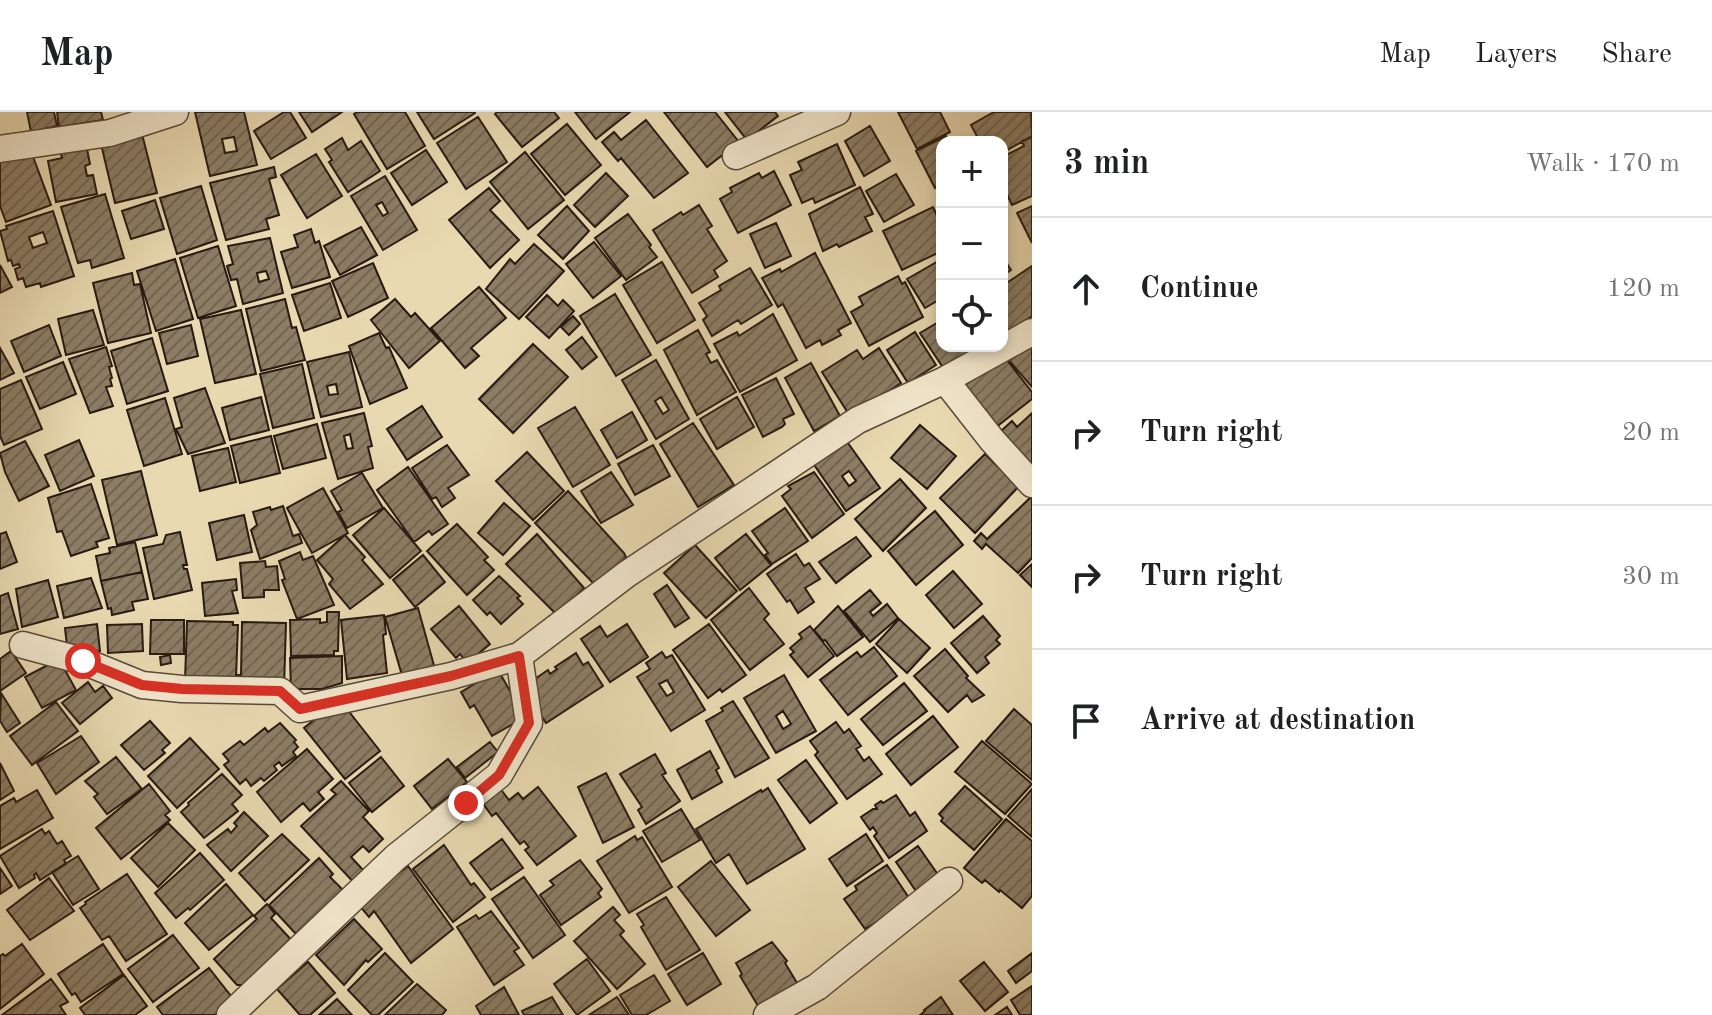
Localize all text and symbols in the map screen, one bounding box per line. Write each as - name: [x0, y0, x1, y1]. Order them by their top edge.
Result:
- text: Map: [40, 36, 114, 74]
- text: Map: [1379, 41, 1431, 69]
- text: Layers: [1475, 41, 1557, 69]
- text: Share: [1601, 41, 1672, 69]
- map controls: [936, 136, 1008, 352]
- button: +: [936, 136, 1008, 208]
- text: 3 min: [1064, 147, 1149, 181]
- text: Walk · 170 m: [1526, 151, 1680, 177]
- button: −: [936, 208, 1008, 280]
- icon: ahead: [1064, 267, 1108, 311]
- text: Continue: [1140, 274, 1259, 304]
- text: 120 m: [1607, 276, 1680, 302]
- button: locate: [936, 280, 1008, 352]
- icon: right: [1064, 411, 1108, 455]
- text: Turn right: [1140, 418, 1282, 448]
- text: 20 m: [1622, 420, 1680, 446]
- icon: right: [1064, 555, 1108, 599]
- text: Turn right: [1140, 562, 1282, 592]
- text: 30 m: [1622, 564, 1680, 590]
- route start: [65, 643, 101, 679]
- icon: arrive: [1064, 699, 1108, 743]
- text: Arrive at destination: [1140, 706, 1415, 736]
- route end: [448, 785, 484, 821]

